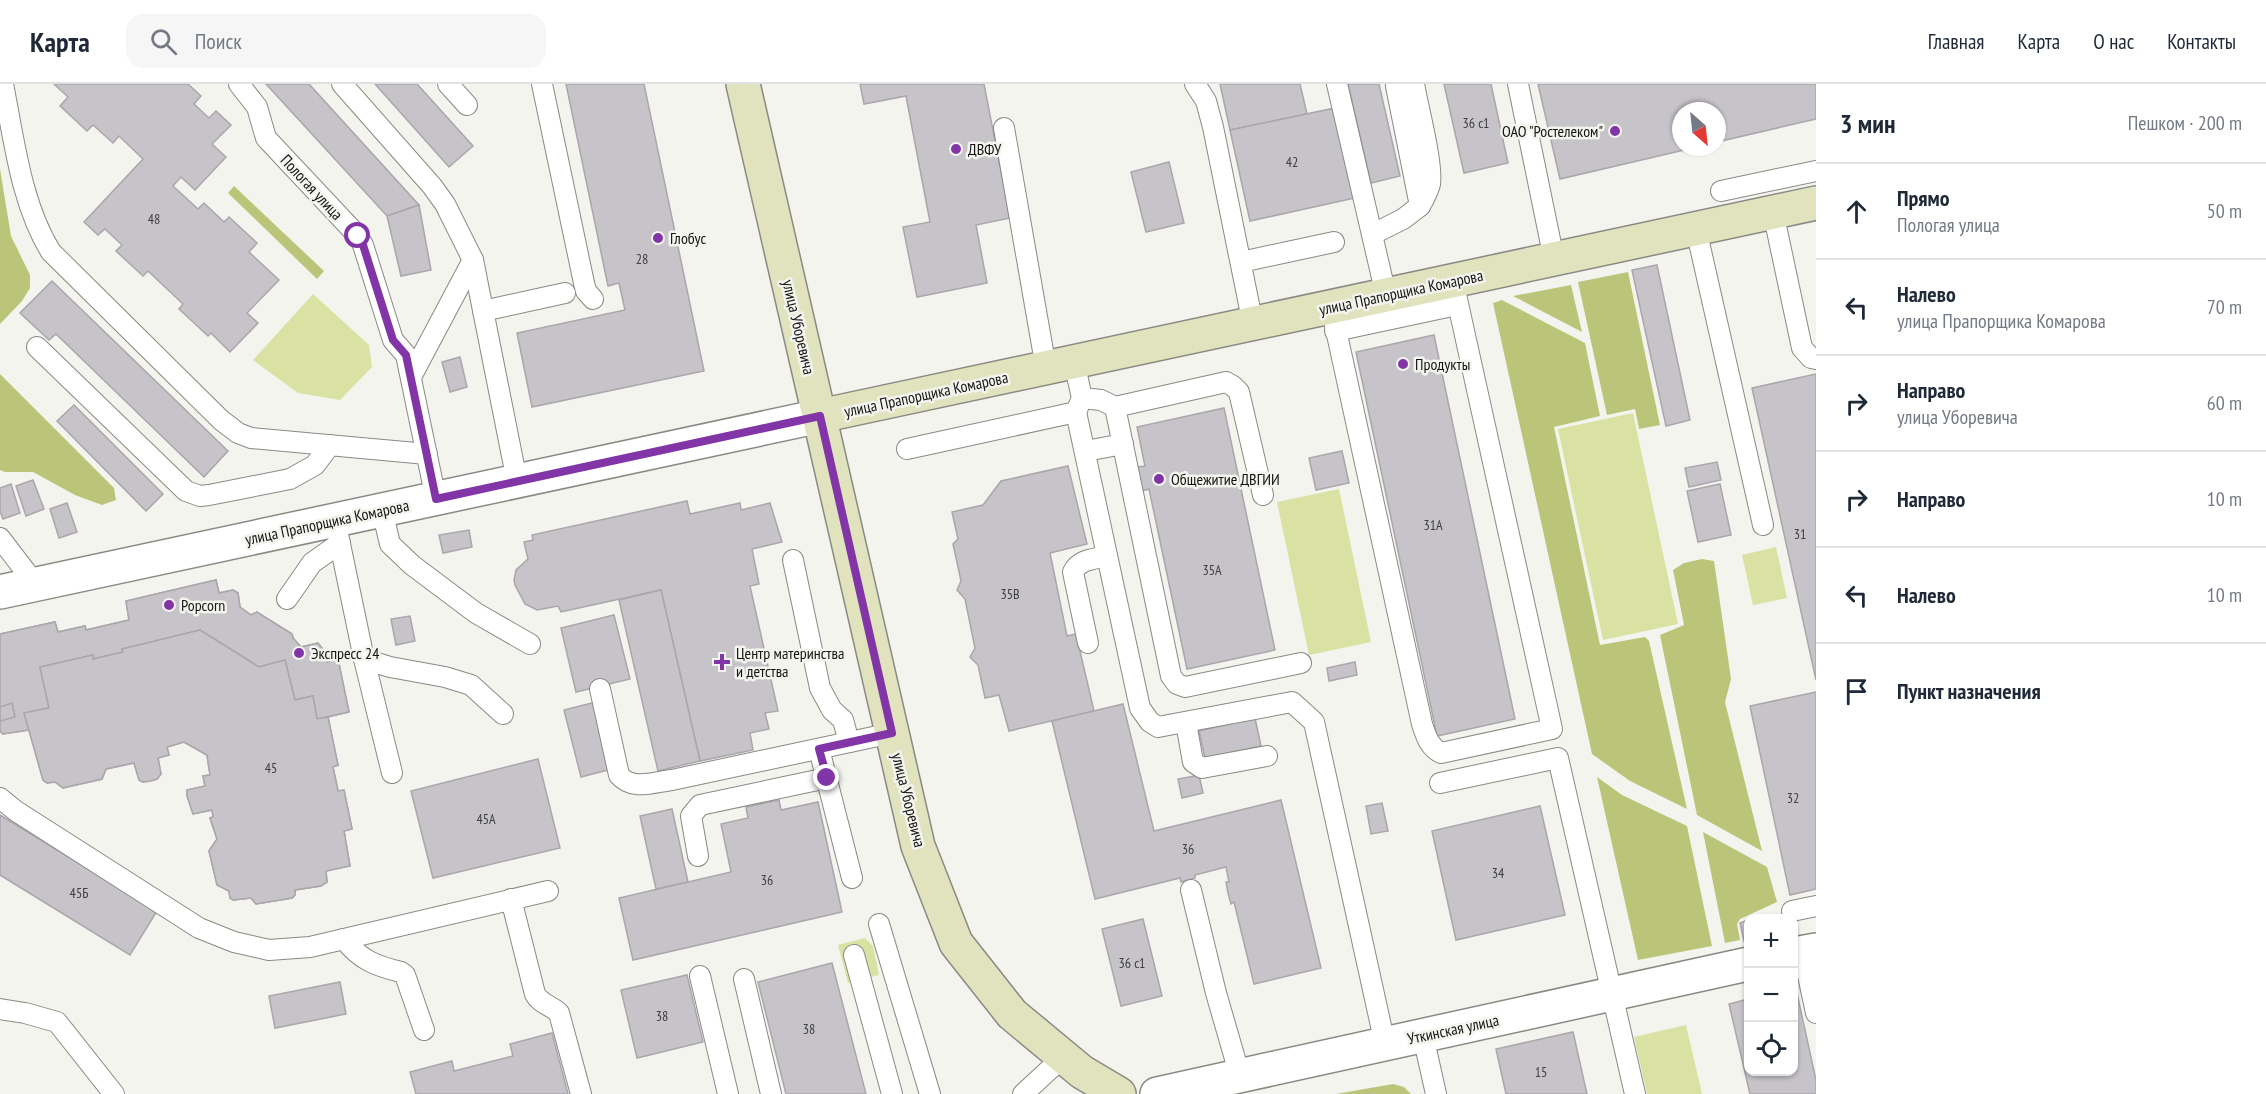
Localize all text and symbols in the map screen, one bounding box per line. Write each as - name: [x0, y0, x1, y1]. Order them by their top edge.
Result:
- search box: [126, 14, 546, 68]
- text: Карта: [30, 23, 90, 60]
- icon: search: [147, 25, 180, 58]
- text: Поиск: [195, 27, 242, 55]
- text: Главная: [1928, 28, 1984, 55]
- text: Карта: [2017, 28, 2060, 55]
- text: О нас: [2093, 28, 2134, 55]
- text: Контакты: [2167, 28, 2236, 55]
- north arrow: [1672, 102, 1726, 156]
- text: 3 мин: [1840, 107, 1895, 140]
- text: Пешком · 200 m: [2128, 110, 2242, 136]
- house number: 36 с1: [1463, 114, 1489, 132]
- place label: ОАО "Ростелеком": [1502, 121, 1603, 141]
- marker: ОАО "Ростелеком": [1608, 124, 1622, 138]
- place label: ДВФУ: [968, 139, 1002, 159]
- marker: ДВФУ: [949, 142, 963, 156]
- street label: Пологая улица: [277, 150, 347, 224]
- house number: 42: [1286, 153, 1298, 171]
- text: Прямо: [1897, 184, 1950, 212]
- icon: ahead: [1840, 195, 1873, 228]
- text: 50 m: [2207, 198, 2242, 224]
- house number: 48: [148, 210, 160, 228]
- text: Пологая улица: [1897, 212, 2000, 238]
- route start: [344, 222, 370, 248]
- place label: Глобус: [670, 228, 706, 248]
- marker: Глобус: [651, 231, 665, 245]
- house number: 28: [636, 250, 648, 268]
- street label: улица Прапорщика Комарова: [1317, 265, 1485, 319]
- street label: улица Уборевича: [778, 278, 820, 376]
- text: Налево: [1897, 280, 1956, 308]
- icon: left: [1840, 291, 1873, 324]
- text: 70 m: [2207, 294, 2242, 320]
- text: улица Прапорщика Комарова: [1897, 308, 2106, 334]
- place label: Продукты: [1415, 354, 1470, 374]
- marker: Продукты: [1396, 357, 1410, 371]
- street label: улица Прапорщика Комарова: [842, 367, 1010, 421]
- text: Направо: [1897, 376, 1965, 404]
- icon: right: [1840, 387, 1873, 420]
- text: 60 m: [2207, 390, 2242, 416]
- text: улица Уборевича: [1897, 404, 2018, 430]
- place label: Общежитие ДВГИИ: [1171, 469, 1280, 489]
- marker: Общежитие ДВГИИ: [1152, 472, 1166, 486]
- icon: right: [1840, 483, 1873, 516]
- text: Направо: [1897, 485, 1965, 513]
- text: 10 m: [2207, 486, 2242, 512]
- street label: улица Прапорщика Комарова: [243, 495, 411, 549]
- house number: 31А: [1423, 516, 1443, 534]
- house number: 31: [1794, 525, 1806, 543]
- house number: 35А: [1202, 561, 1222, 579]
- icon: left: [1840, 579, 1873, 612]
- text: Налево: [1897, 581, 1956, 609]
- text: 10 m: [2207, 582, 2242, 608]
- house number: 35В: [1000, 585, 1020, 603]
- place label: Popcorn: [181, 595, 225, 615]
- marker: Popcorn: [162, 598, 176, 612]
- place label: Экспресс 24: [311, 643, 379, 663]
- place label: Центр материнства и детства: [736, 643, 844, 681]
- marker: Экспресс 24: [292, 646, 306, 660]
- marker: Центр материнства и детства: [713, 653, 731, 671]
- icon: arrive: [1840, 675, 1873, 708]
- text: Пункт назначения: [1897, 677, 2041, 705]
- street label: улица Уборевича: [888, 751, 930, 849]
- house number: 45: [265, 759, 277, 777]
- route end: [813, 764, 839, 790]
- house number: 32: [1787, 789, 1799, 807]
- house number: 45А: [476, 810, 496, 828]
- house number: 36: [1182, 840, 1194, 858]
- house number: 34: [1492, 864, 1505, 882]
- house number: 36: [761, 871, 773, 889]
- house number: 45Б: [70, 884, 88, 902]
- map controls: [1744, 914, 1798, 1076]
- button: +: [1744, 914, 1798, 968]
- house number: 36 с1: [1119, 954, 1145, 972]
- button: −: [1744, 968, 1798, 1022]
- house number: 38: [656, 1007, 668, 1025]
- street label: Уткинская улица: [1405, 1010, 1501, 1048]
- house number: 38: [803, 1020, 815, 1038]
- button: locate: [1744, 1022, 1798, 1076]
- house number: 15: [1535, 1063, 1547, 1081]

